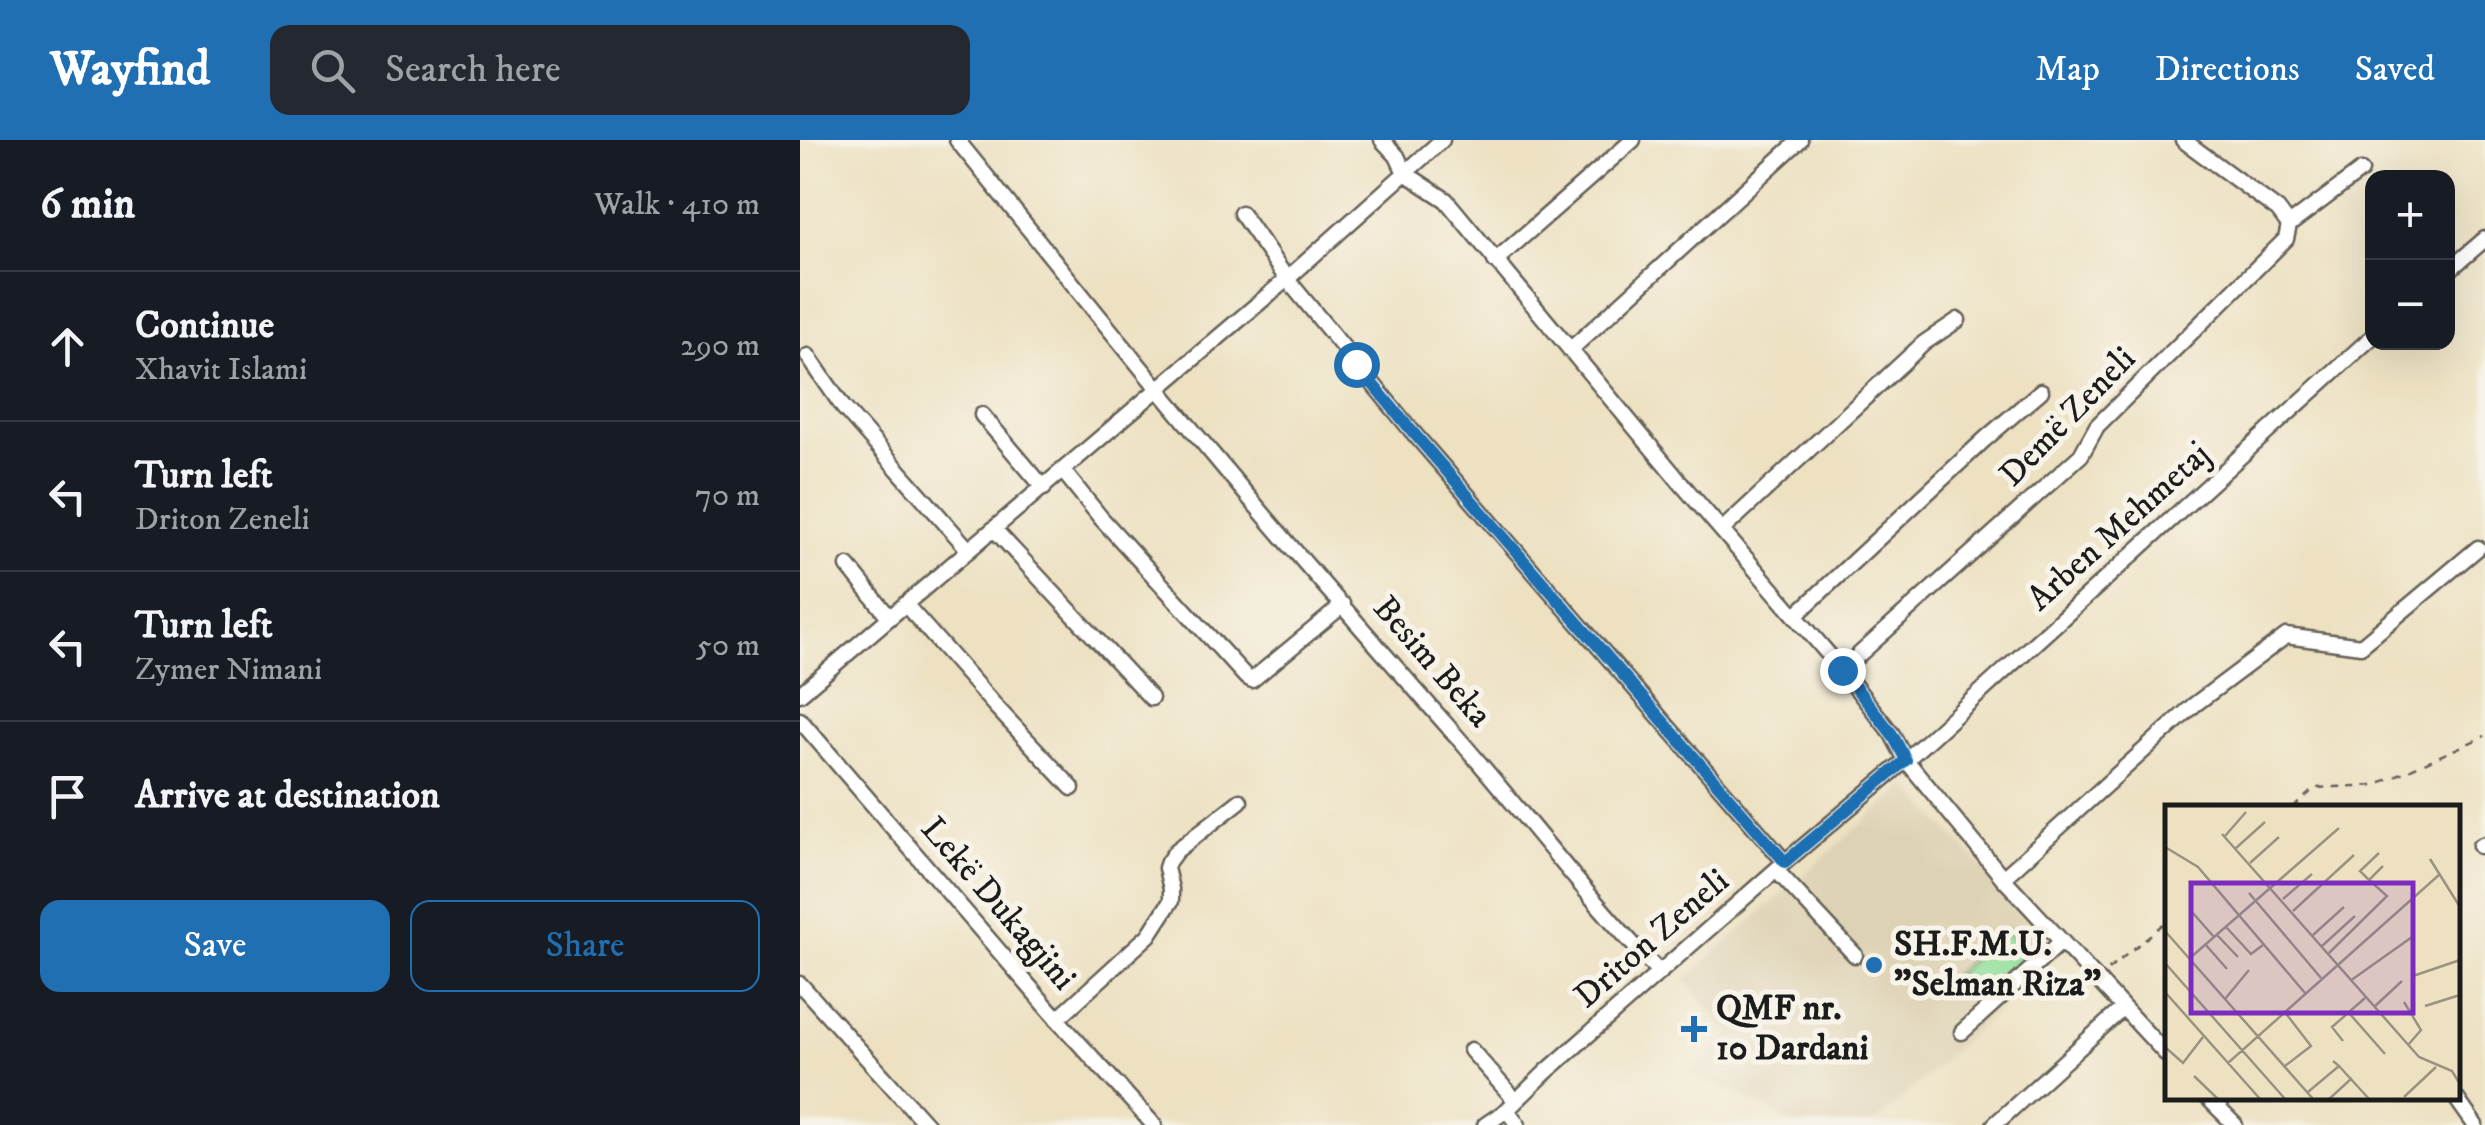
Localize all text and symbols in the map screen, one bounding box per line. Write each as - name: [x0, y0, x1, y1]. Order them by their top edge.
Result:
- search box: [270, 25, 970, 115]
- text: Wayfind: [50, 40, 210, 100]
- icon: search: [305, 43, 360, 98]
- text: Search here: [385, 46, 561, 94]
- text: Map: [2035, 48, 2100, 92]
- text: Directions: [2155, 48, 2300, 92]
- text: Saved: [2355, 48, 2435, 92]
- map controls: [2365, 170, 2455, 350]
- button: +: [2365, 170, 2455, 260]
- text: 6 min: [40, 179, 135, 231]
- text: Walk · 410 m: [594, 185, 760, 225]
- button: −: [2365, 260, 2455, 350]
- text: Continue: [135, 302, 274, 350]
- icon: ahead: [40, 319, 95, 374]
- text: 290 m: [680, 326, 760, 366]
- street label: Demë Zeneli: [1990, 338, 2146, 496]
- route start: [1334, 342, 1380, 388]
- text: Xhavit Islami: [135, 350, 307, 390]
- street label: Arben Mehmetaj: [2018, 433, 2220, 621]
- text: Turn left: [135, 452, 273, 500]
- icon: left: [40, 469, 95, 524]
- text: 70 m: [695, 476, 760, 516]
- text: Driton Zeneli: [135, 500, 310, 540]
- street label: Besim Beka: [1363, 587, 1501, 737]
- text: Turn left: [135, 602, 273, 650]
- icon: left: [40, 619, 95, 674]
- text: 50 m: [696, 626, 760, 666]
- route end: [1820, 648, 1866, 694]
- text: Zymer Nimani: [135, 650, 322, 690]
- icon: arrive: [40, 769, 95, 824]
- text: Arrive at destination: [135, 772, 440, 820]
- inset map: [2165, 805, 2460, 1100]
- street label: Lekë Dukagjini: [911, 808, 1085, 1000]
- street label: Driton Zeneli: [1565, 860, 1739, 1018]
- button: Save: [40, 900, 390, 992]
- button: Share: [410, 900, 760, 992]
- place label: SH.F.M.U. "Selman Riza": [1894, 923, 2101, 1007]
- marker: SH.F.M.U. "Selman Riza": [1863, 954, 1885, 976]
- place label: QMF nr. 10 Dardani: [1716, 987, 1869, 1071]
- marker: QMF nr. 10 Dardani: [1681, 1016, 1707, 1042]

